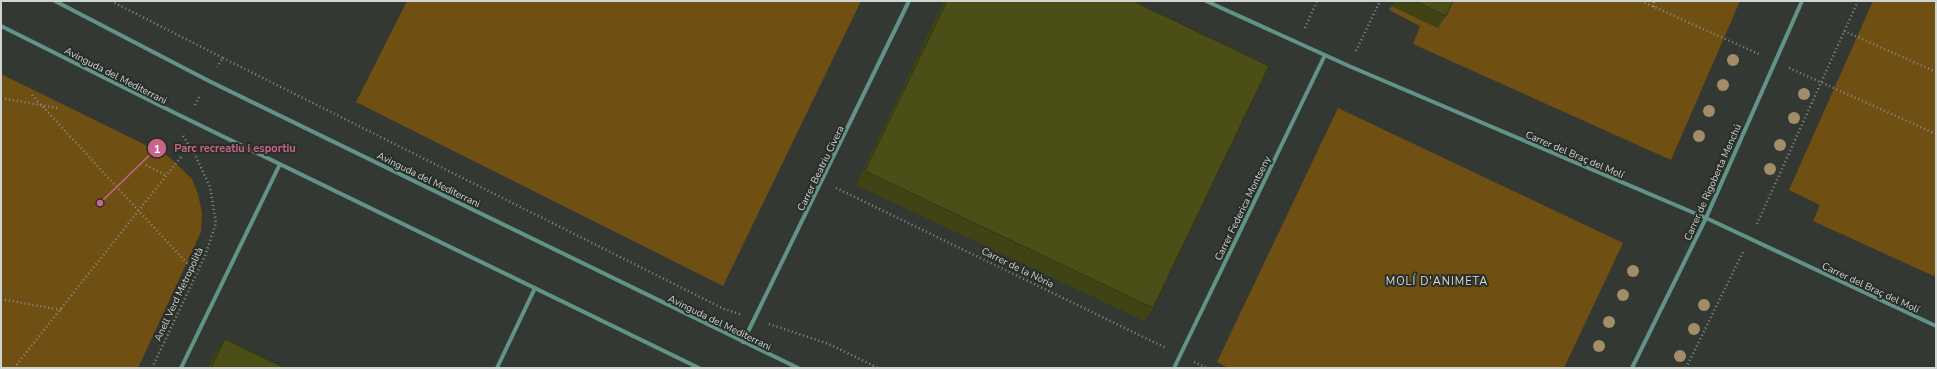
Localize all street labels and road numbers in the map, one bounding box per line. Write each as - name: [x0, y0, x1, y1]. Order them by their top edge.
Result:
- street label: Avinguda del Mediterrani: [62, 44, 169, 108]
- street label: Carrer de Rigoberta Menchú: [1681, 122, 1745, 243]
- street label: Carrer Beatriu Civera: [794, 123, 848, 214]
- street label: Carrer del Braç del Molí: [1523, 128, 1627, 182]
- street label: Avinguda del Mediterrani: [375, 149, 483, 211]
- street label: Carrer Federica Montseny: [1211, 153, 1275, 263]
- street label: Carrer de la Nòria: [979, 244, 1056, 292]
- street label: Anell Verd Metropolità: [151, 245, 207, 344]
- street label: Carrer del Braç del Molí: [1820, 259, 1922, 317]
- street label: Avinguda del Mediterrani: [666, 292, 774, 354]

